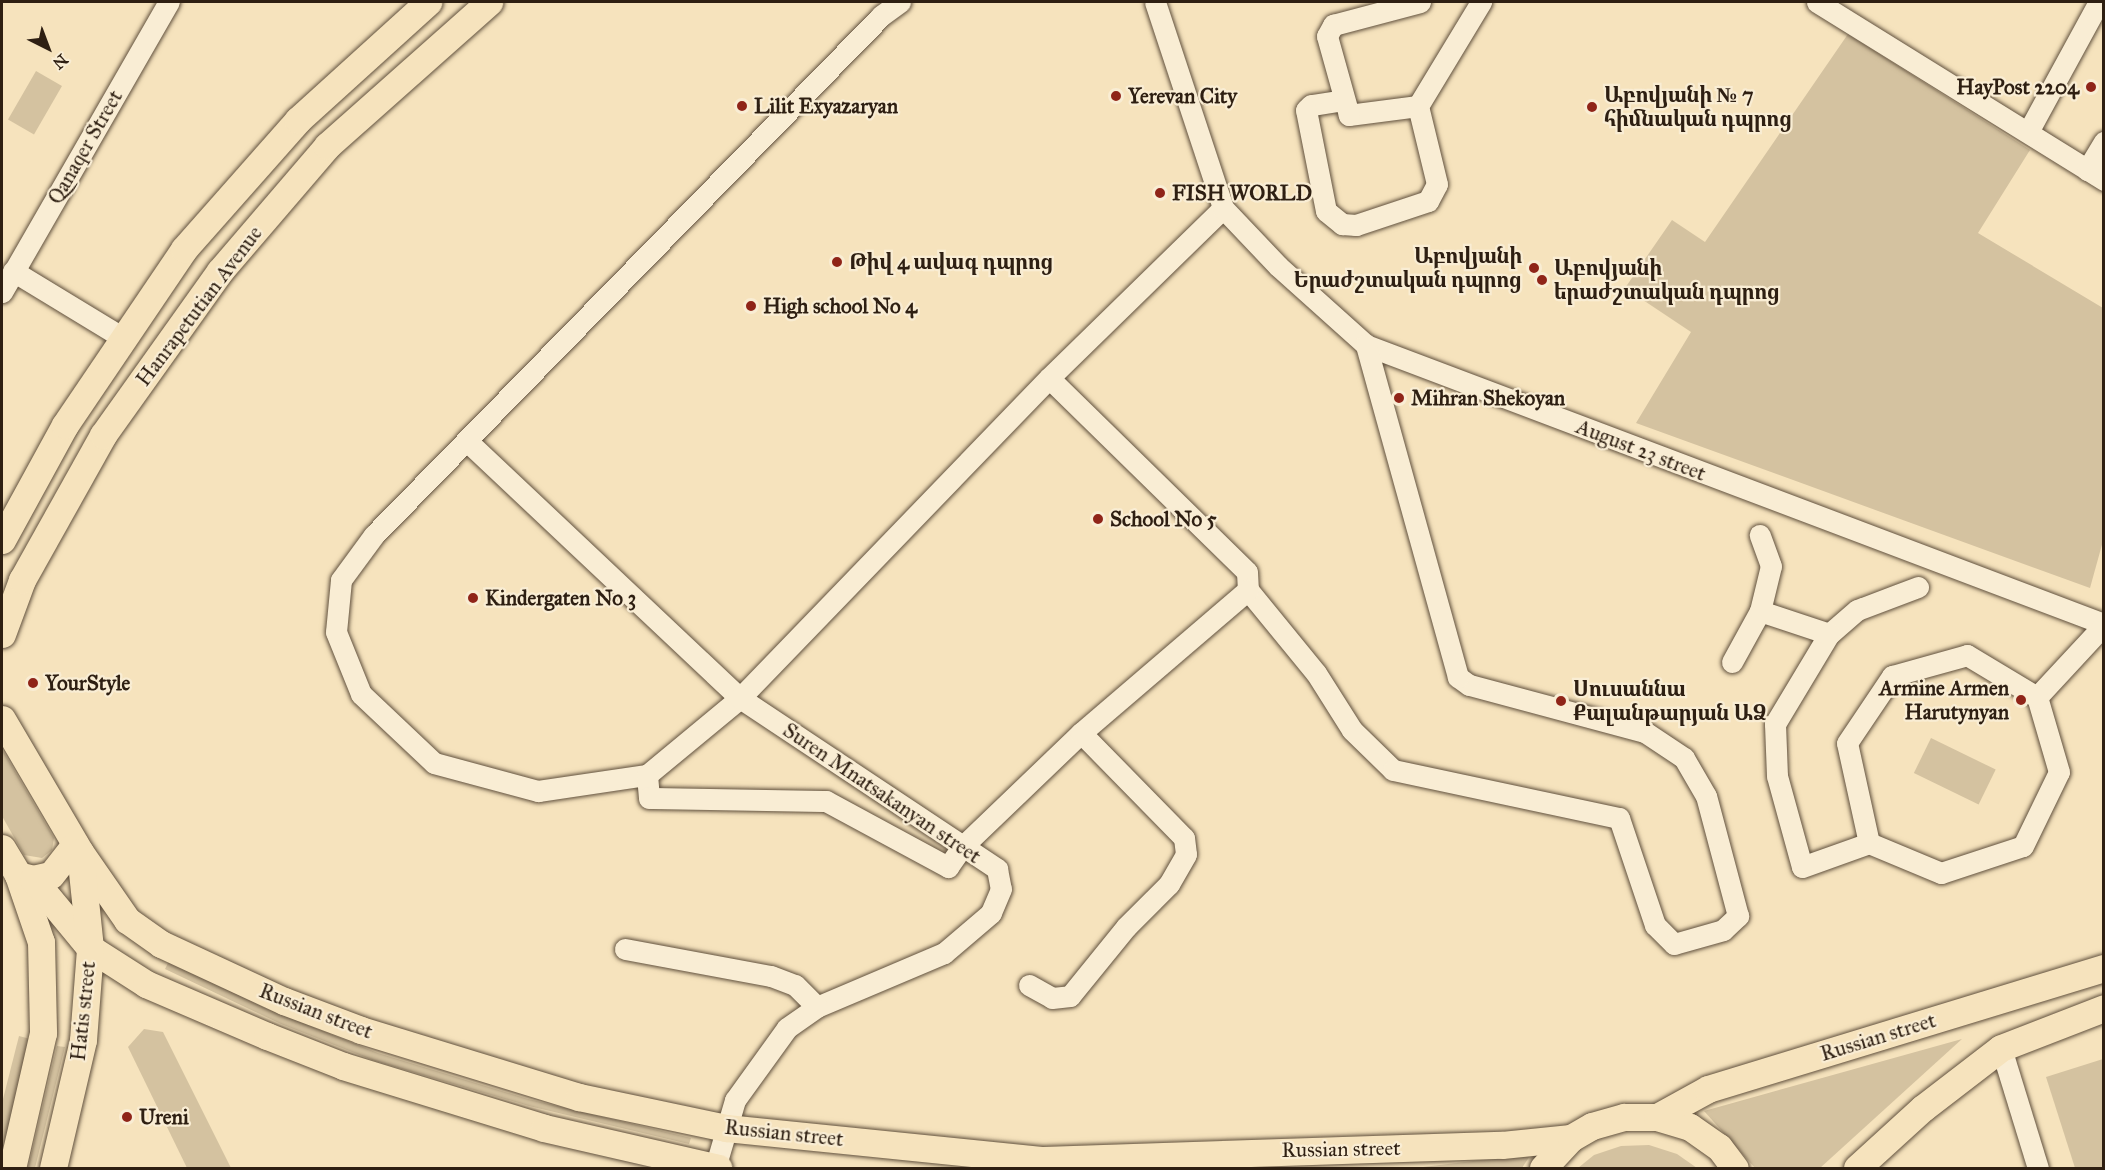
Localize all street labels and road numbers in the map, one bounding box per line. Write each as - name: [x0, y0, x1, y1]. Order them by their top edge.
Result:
- street label: Qanaqer Street: [42, 86, 128, 208]
- street label: Hanrapetutian Avenue: [131, 221, 267, 391]
- street label: August 23 street: [1573, 414, 1709, 486]
- street label: Suren Mnatsakanyan street: [778, 717, 986, 869]
- street label: Hatis street: [65, 960, 101, 1062]
- street label: Russian street: [256, 978, 376, 1044]
- street label: Russian street: [1817, 1007, 1939, 1067]
- street label: Russian street: [723, 1114, 845, 1152]
- street label: Russian street: [1281, 1135, 1401, 1163]

